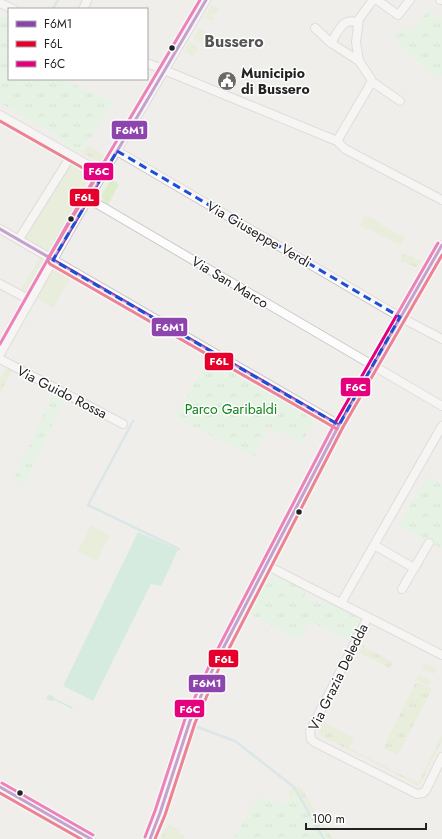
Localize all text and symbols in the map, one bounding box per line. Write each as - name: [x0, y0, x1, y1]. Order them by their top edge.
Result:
- legend: [8, 8, 148, 80]
- text: F6M1: [44, 15, 72, 33]
- district label: Bussero: [204, 30, 264, 53]
- text: F6L: [44, 35, 63, 53]
- unlabelled marker: [167, 43, 177, 53]
- text: F6C: [44, 55, 65, 73]
- place label: Municipio di Bussero: [241, 63, 310, 99]
- public building icon: Municipio di Bussero: [216, 70, 238, 92]
- line badge: F6M1: [111, 120, 148, 140]
- text: F6M1: [116, 122, 144, 138]
- line badge: F6C: [83, 162, 114, 181]
- text: F6C: [88, 163, 110, 179]
- line badge: F6L: [69, 188, 100, 207]
- text: F6L: [74, 189, 94, 205]
- street label: Via Giuseppe Verdi: [203, 196, 315, 272]
- unlabelled marker: [66, 214, 76, 224]
- street label: Via San Marco: [188, 251, 273, 313]
- line badge: F6M1: [151, 317, 188, 337]
- text: F6M1: [156, 319, 184, 335]
- line badge: F6L: [204, 352, 234, 371]
- text: F6L: [209, 353, 229, 369]
- street label: Via Guido Rossa: [13, 361, 111, 423]
- line badge: F6C: [340, 377, 371, 397]
- text: F6C: [345, 379, 367, 395]
- park label: Parco Garibaldi: [185, 399, 277, 419]
- unlabelled marker: [294, 507, 304, 517]
- street label: Via Grazia Deledda: [303, 620, 373, 734]
- line badge: F6L: [208, 649, 239, 668]
- text: F6L: [214, 651, 234, 667]
- line badge: F6M1: [188, 674, 226, 693]
- text: F6M1: [193, 675, 221, 691]
- line badge: F6C: [174, 699, 205, 718]
- text: F6C: [179, 701, 201, 717]
- unlabelled marker: [15, 788, 25, 798]
- scale bar: [306, 805, 426, 831]
- text: 100 m: [312, 810, 345, 828]

